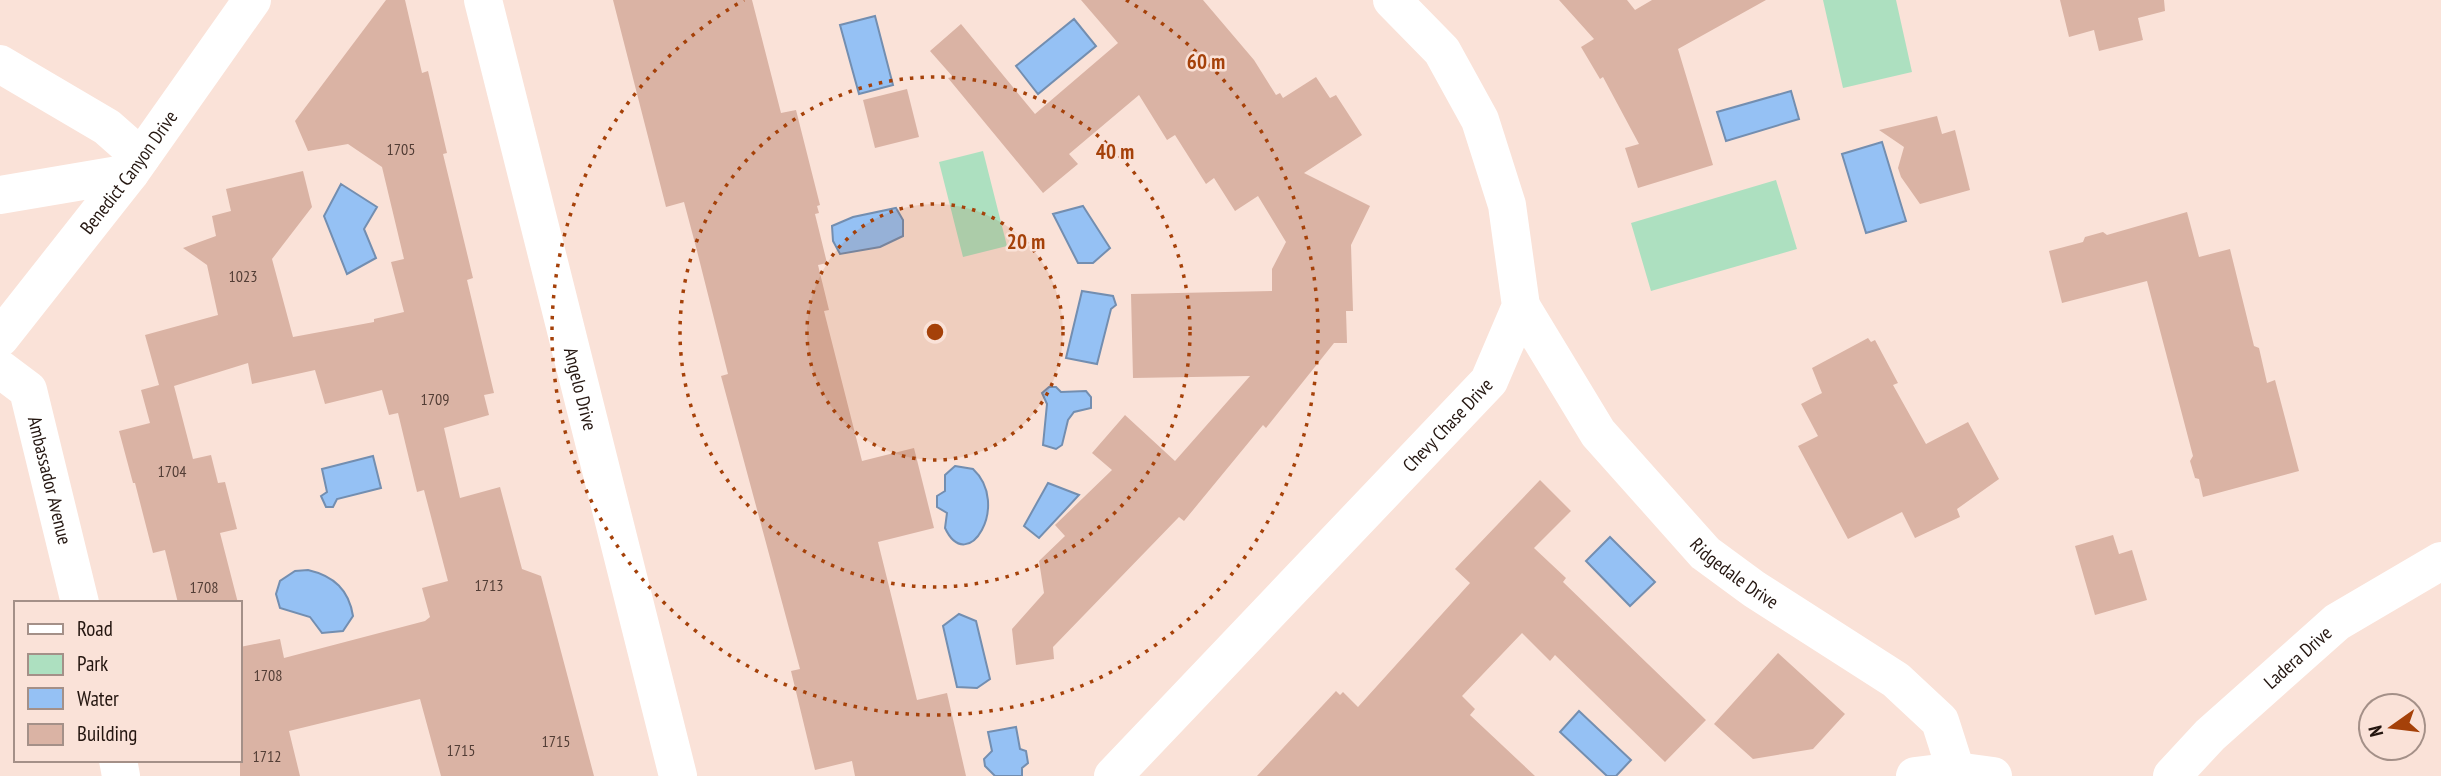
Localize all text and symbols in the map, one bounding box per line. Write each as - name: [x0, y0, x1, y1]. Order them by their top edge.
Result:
- text: 60 m: [1187, 48, 1225, 75]
- street label: Benedict Canyon Drive: [75, 105, 183, 239]
- text: 40 m: [1096, 138, 1134, 165]
- house number: 1705: [387, 139, 415, 159]
- text: 20 m: [1007, 228, 1045, 255]
- house number: 1023: [229, 266, 257, 286]
- centre of rings: [923, 320, 947, 344]
- street label: Angelo Drive: [559, 345, 603, 433]
- street label: Chevy Chase Drive: [1397, 373, 1498, 477]
- house number: 1709: [421, 389, 449, 409]
- street label: Ambassador Avenue: [23, 414, 77, 547]
- house number: 1704: [158, 461, 186, 481]
- street label: Ridgedale Drive: [1685, 533, 1783, 614]
- house number: 1713: [475, 575, 503, 595]
- house number: 1708: [190, 577, 218, 597]
- legend: [14, 601, 242, 762]
- text: Road: [77, 615, 113, 642]
- street label: Ladera Drive: [2259, 621, 2336, 694]
- text: Park: [77, 650, 108, 677]
- house number: 1708: [254, 665, 282, 685]
- text: Water: [77, 685, 119, 712]
- north arrow: [2357, 692, 2427, 762]
- text: Building: [77, 720, 137, 747]
- text: N: [2363, 723, 2388, 739]
- house number: 1715: [542, 731, 570, 751]
- house number: 1715: [447, 740, 475, 760]
- house number: 1712: [253, 746, 281, 766]

